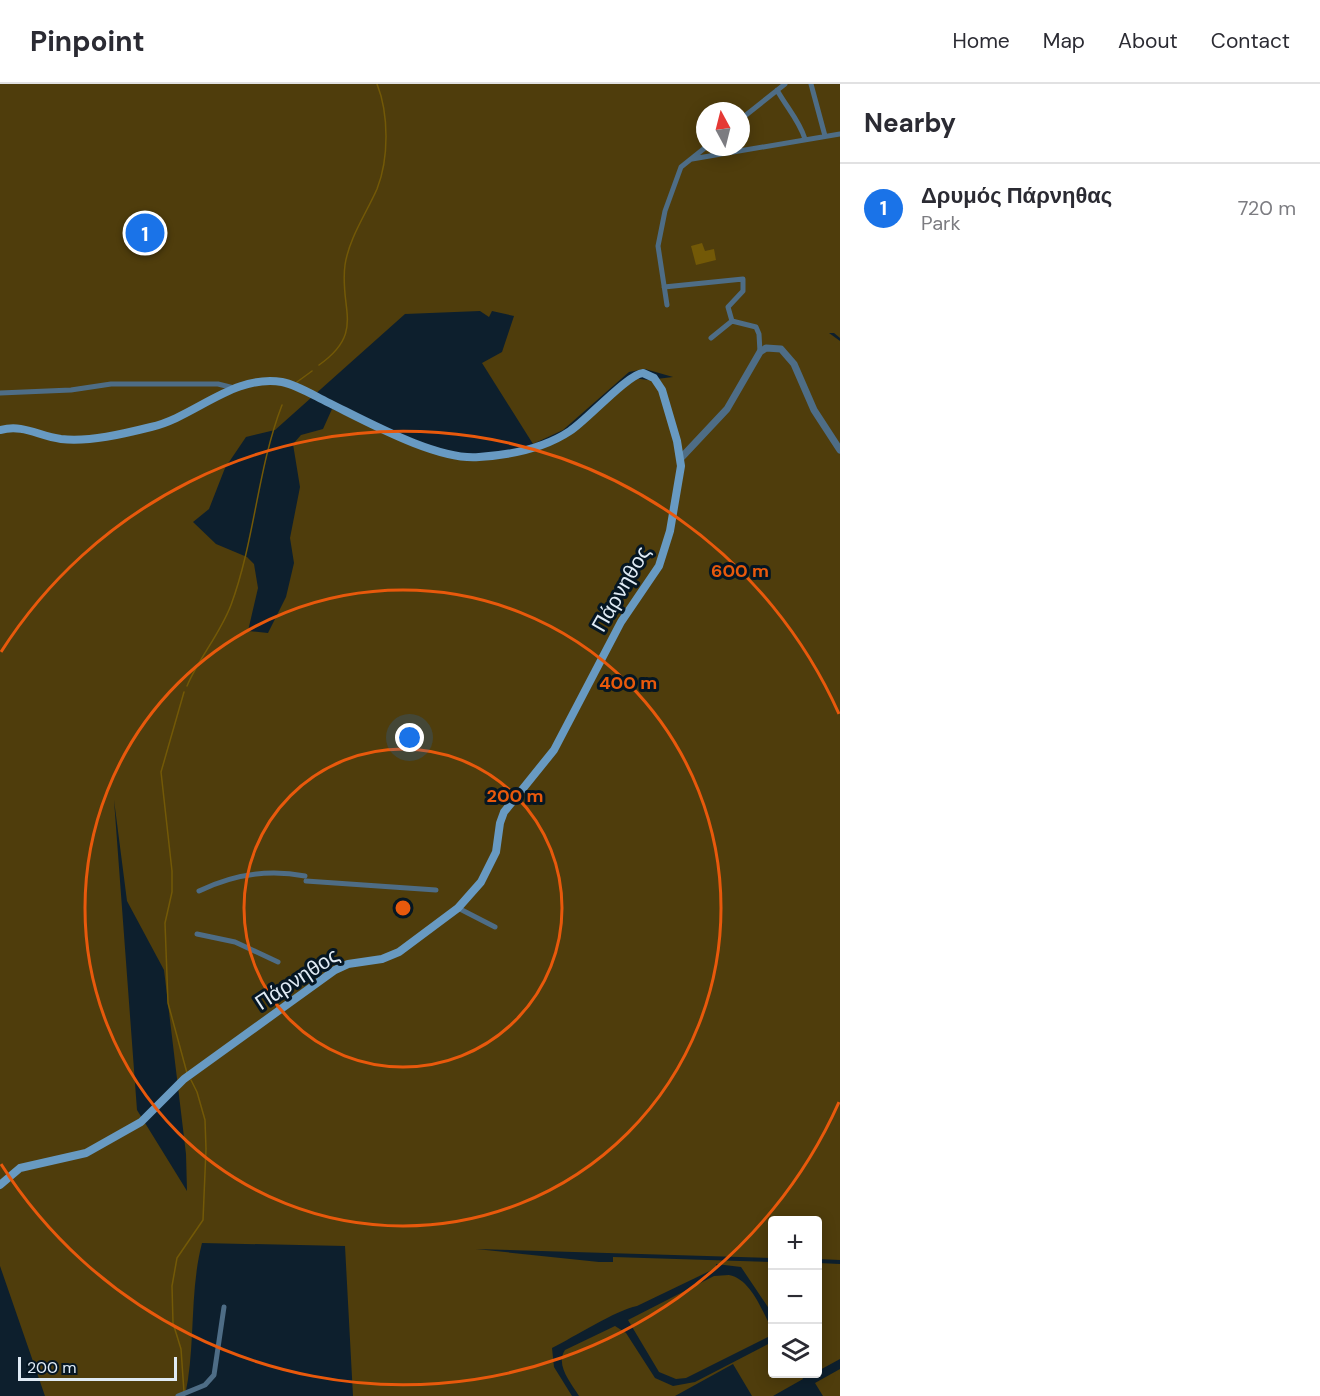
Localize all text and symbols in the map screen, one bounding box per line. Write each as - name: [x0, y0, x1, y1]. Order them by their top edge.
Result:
- text: Pinpoint: [30, 23, 145, 60]
- text: Home: [952, 27, 1010, 55]
- text: Map: [1043, 27, 1085, 55]
- text: About: [1118, 27, 1178, 55]
- text: Contact: [1211, 27, 1290, 55]
- north arrow: [696, 102, 750, 156]
- text: Nearby: [864, 106, 956, 140]
- text: Δρυμός Πάρνηθας: [921, 181, 1112, 210]
- text: 1: [880, 195, 887, 221]
- text: 720 m: [1238, 195, 1296, 221]
- pin: 1: [126, 210, 164, 256]
- text: Park: [921, 210, 961, 236]
- street label: Πάρνηθος: [585, 541, 657, 637]
- text: 600 m: [711, 559, 769, 583]
- text: 400 m: [599, 671, 657, 695]
- your location: [395, 723, 424, 752]
- text: 200 m: [487, 784, 543, 808]
- centre of rings: [393, 898, 413, 918]
- street label: Πάρνηθος: [250, 941, 344, 1017]
- map controls: [768, 1216, 822, 1378]
- button: +: [768, 1216, 822, 1270]
- button: −: [768, 1270, 822, 1324]
- button: layers: [768, 1324, 822, 1378]
- scale bar: [18, 1354, 177, 1382]
- text: 200 m: [27, 1357, 76, 1378]

